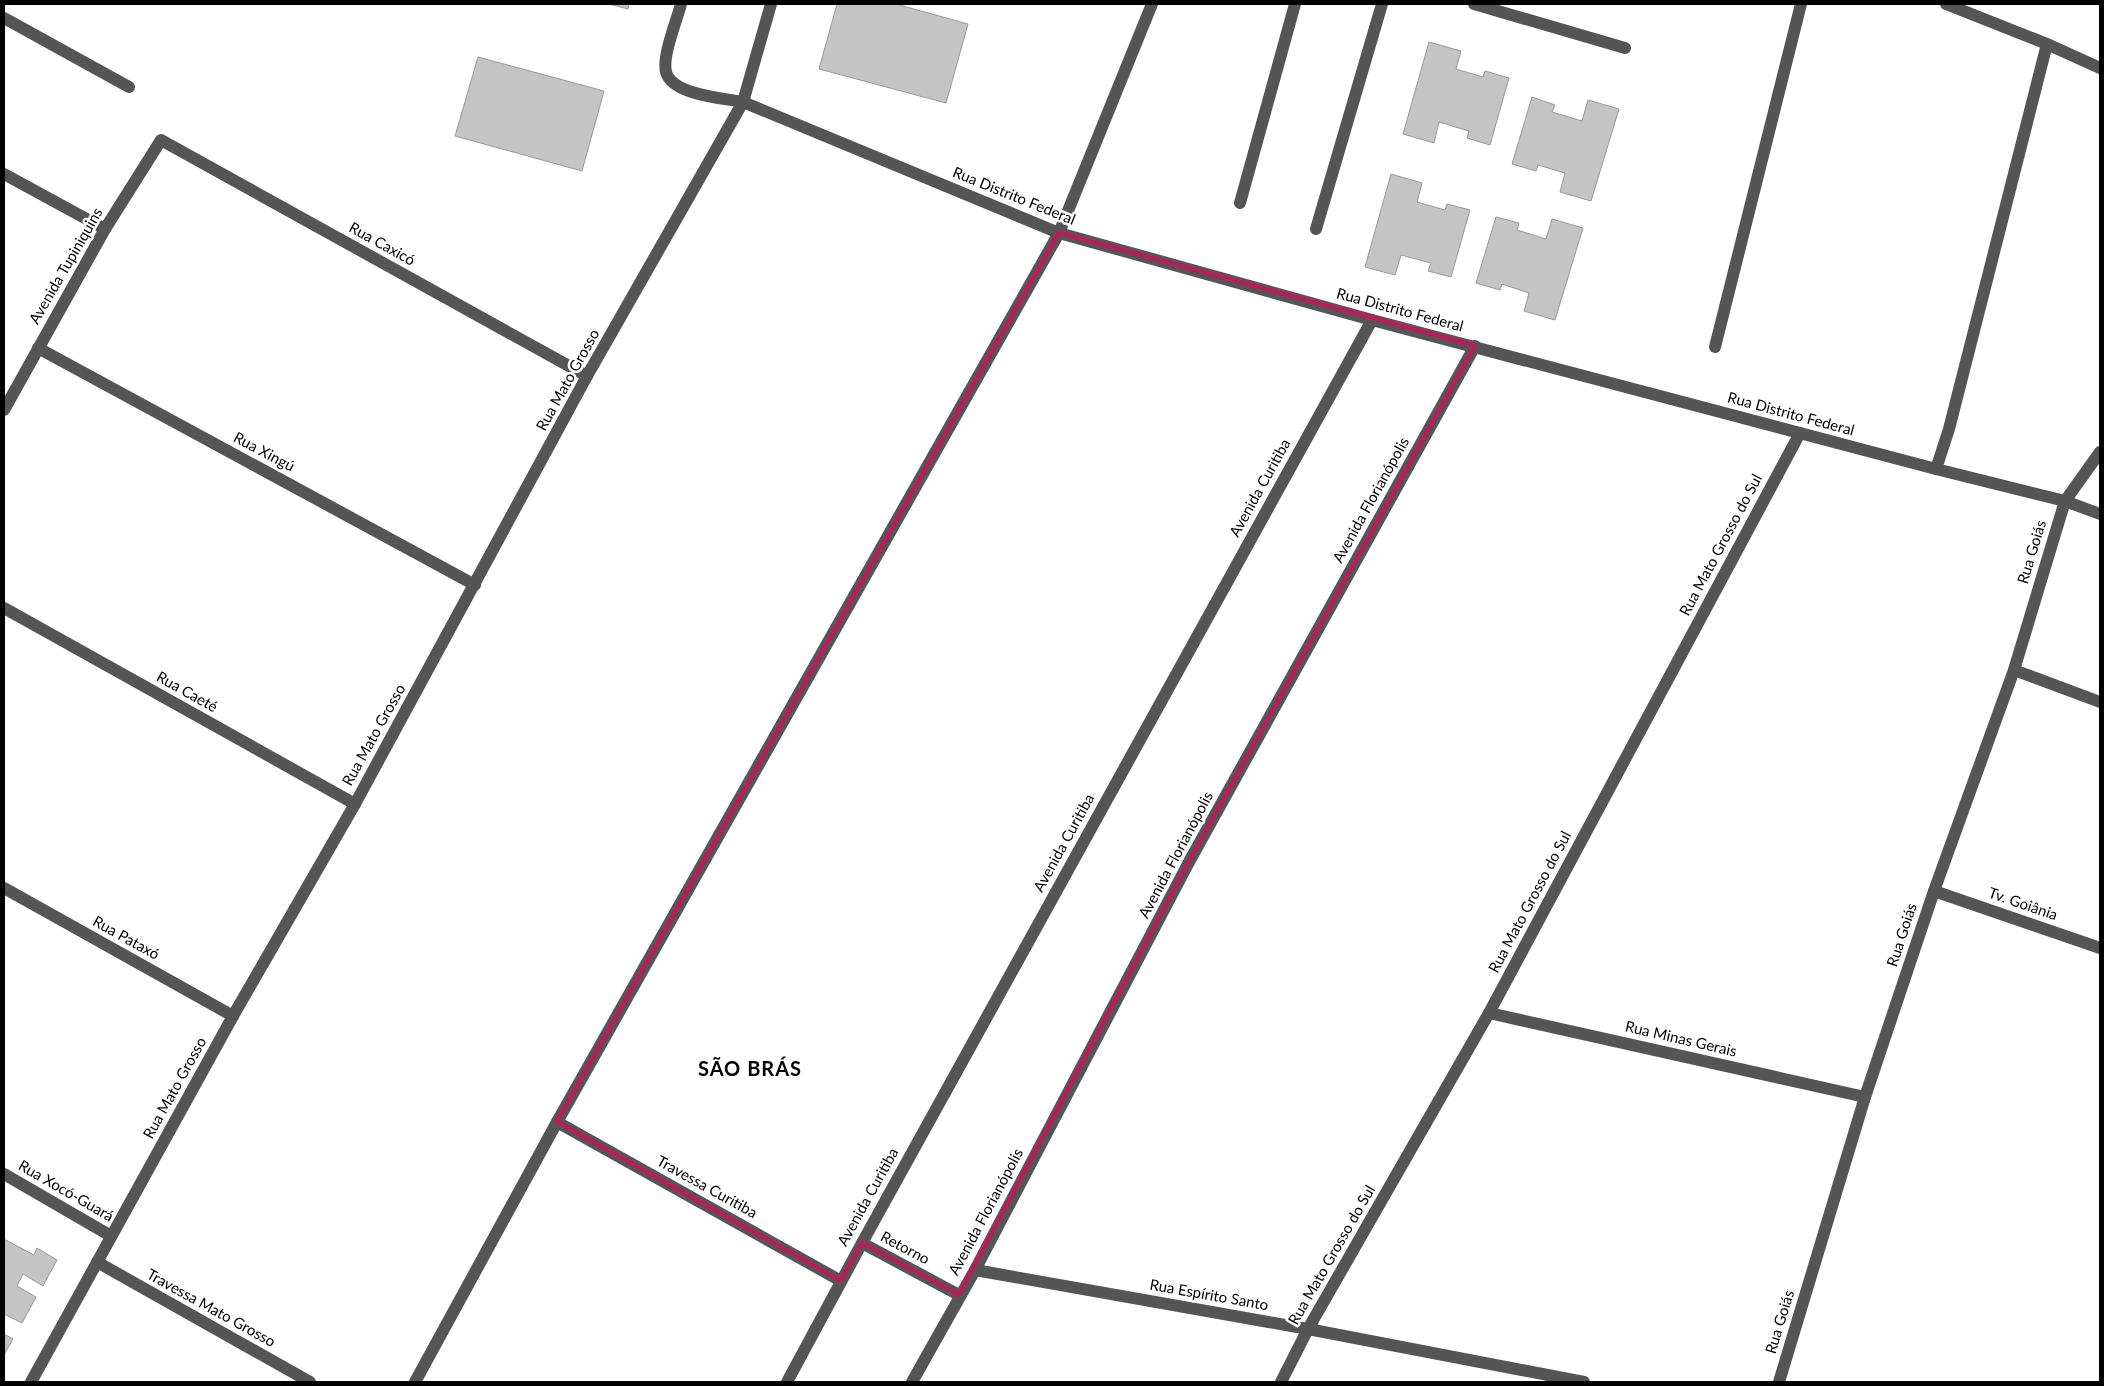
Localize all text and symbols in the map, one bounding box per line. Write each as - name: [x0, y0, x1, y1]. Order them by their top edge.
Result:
- street label: Rua Distrito Federal: [950, 162, 1078, 228]
- street label: Avenida Tupiniquins: [25, 204, 106, 327]
- street label: Rua Caxicó: [346, 218, 419, 269]
- street label: Rua Distrito Federal: [1335, 283, 1466, 335]
- street label: Rua Mato Grosso: [532, 326, 603, 434]
- street label: Rua Distrito Federal: [1726, 387, 1857, 439]
- street label: Rua Xingú: [231, 428, 298, 475]
- street label: Avenida Florianópolis: [1328, 433, 1412, 566]
- street label: Avenida Curitiba: [1225, 435, 1293, 540]
- street label: Rua Mato Grosso do Sul: [1675, 471, 1765, 618]
- street label: Rua Goiás: [2013, 518, 2049, 586]
- street label: Rua Caeté: [154, 667, 221, 715]
- street label: Rua Mato Grosso: [338, 681, 409, 789]
- street label: Avenida Florianópolis: [1134, 788, 1216, 921]
- street label: Avenida Curitiba: [1029, 790, 1097, 895]
- street label: Rua Mato Grosso do Sul: [1484, 828, 1574, 975]
- street label: Tv. Goiânia: [1986, 883, 2060, 923]
- street label: Rua Goiás: [1882, 901, 1920, 969]
- street label: Rua Pataxó: [90, 911, 163, 963]
- street label: Rua Minas Gerais: [1624, 1016, 1739, 1060]
- street label: Rua Mato Grosso: [139, 1034, 210, 1142]
- district label: SÃO BRÁS: [698, 1056, 802, 1080]
- street label: Avenida Curitiba: [833, 1144, 901, 1249]
- street label: Avenida Florianópolis: [944, 1145, 1026, 1278]
- street label: Travessa Curitiba: [654, 1151, 761, 1221]
- street label: Rua Xocó-Guará: [16, 1156, 117, 1225]
- street label: Rua Mato Grosso do Sul: [1284, 1182, 1378, 1327]
- street label: Retorno: [878, 1227, 933, 1267]
- street label: Travessa Mato Grosso: [144, 1264, 279, 1350]
- street label: Rua Espírito Santo: [1148, 1275, 1270, 1313]
- street label: Rua Goiás: [1761, 1288, 1797, 1356]

